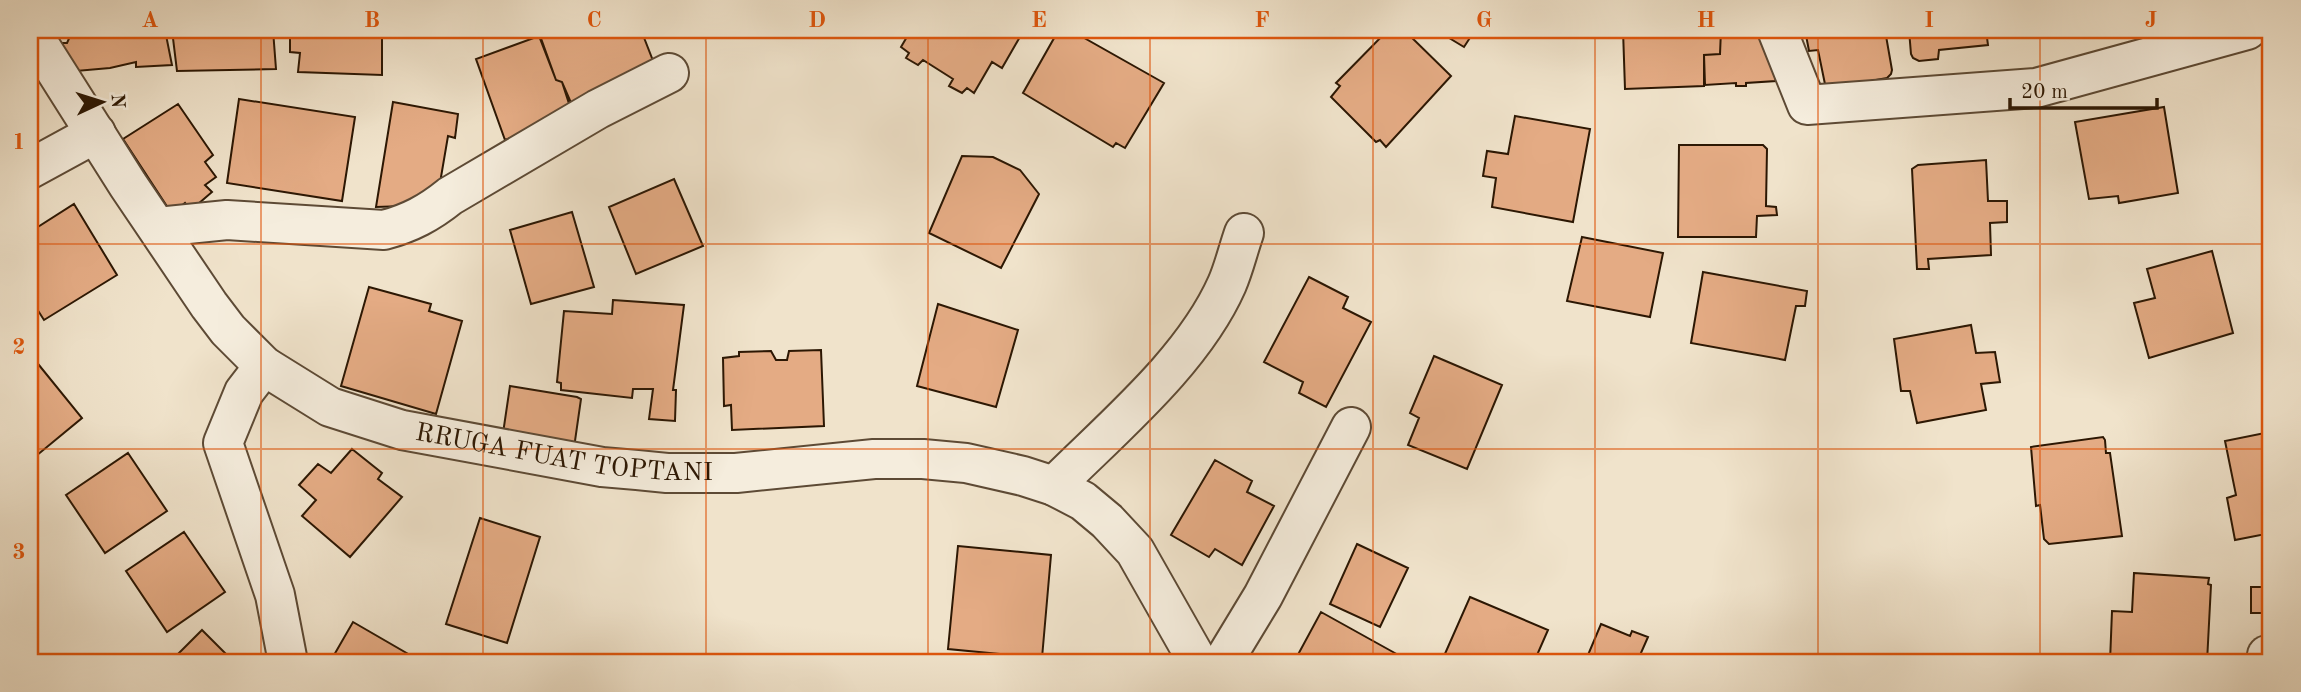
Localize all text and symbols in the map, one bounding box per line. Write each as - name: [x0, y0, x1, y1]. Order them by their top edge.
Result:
- text: A: [141, 9, 159, 32]
- text: B: [364, 9, 380, 32]
- text: C: [586, 9, 602, 32]
- text: D: [808, 9, 826, 32]
- text: E: [1031, 9, 1047, 32]
- text: F: [1254, 9, 1270, 32]
- text: G: [1476, 9, 1492, 32]
- text: H: [1697, 9, 1715, 32]
- text: I: [1924, 9, 1934, 32]
- text: J: [2145, 9, 2157, 32]
- north arrow: [66, 66, 136, 136]
- scale bar: [2010, 66, 2158, 110]
- text: 20 m: [2021, 82, 2068, 103]
- text: N: [106, 93, 126, 109]
- text: 1: [12, 131, 26, 154]
- text: 2: [12, 336, 26, 359]
- street label: RRUGA FUAT TOPTANI: [413, 420, 713, 486]
- text: 3: [12, 541, 26, 564]

